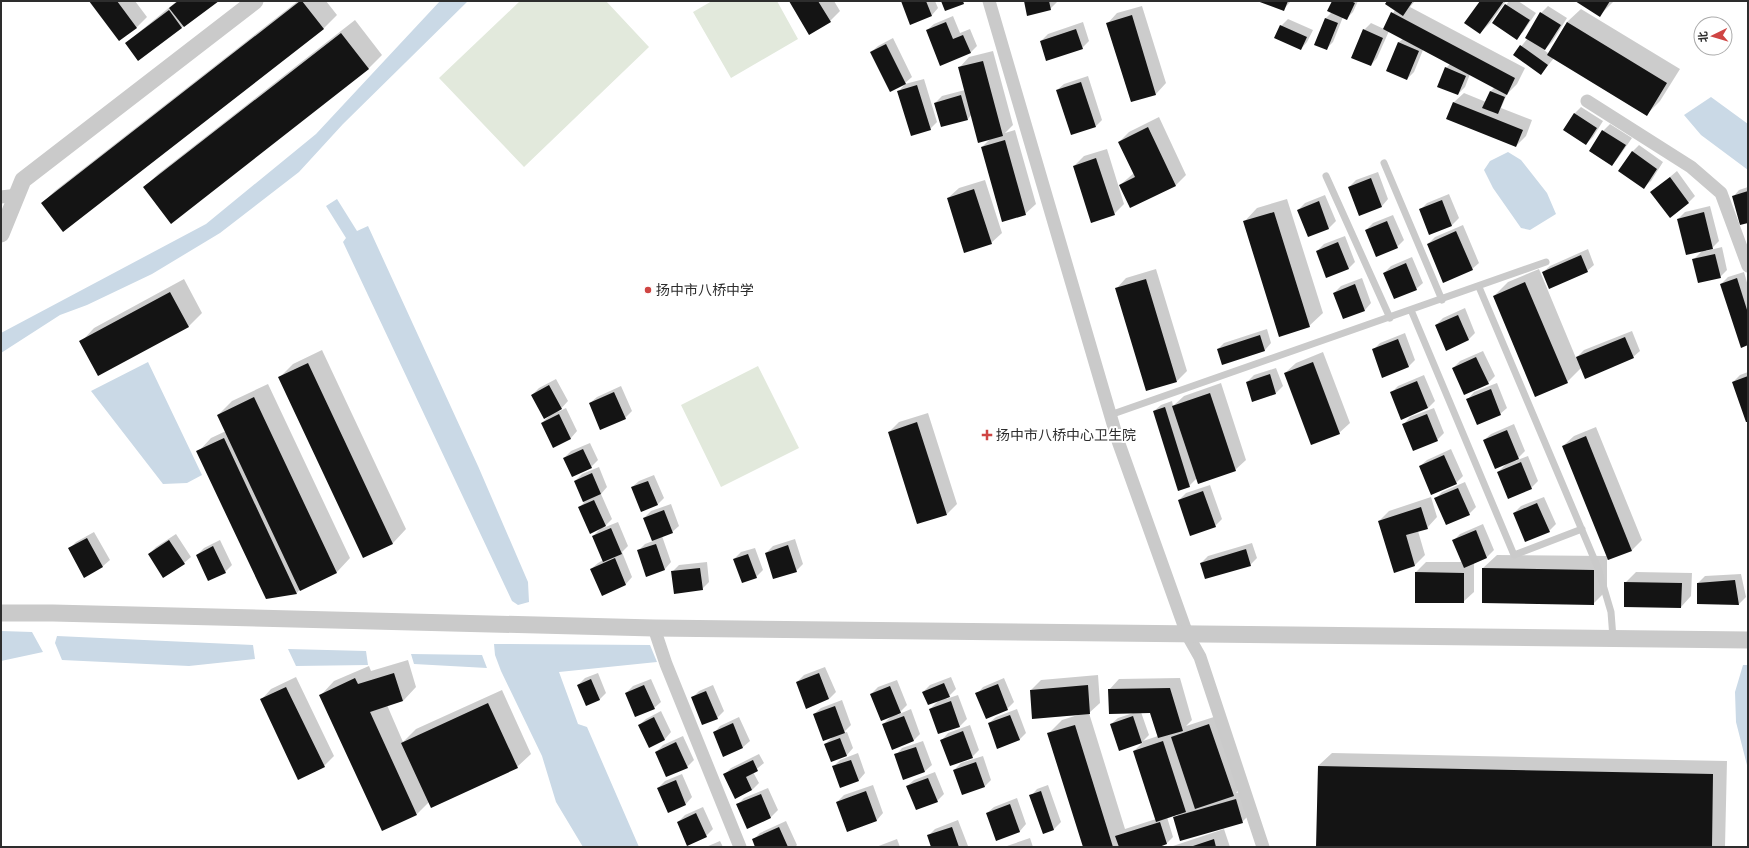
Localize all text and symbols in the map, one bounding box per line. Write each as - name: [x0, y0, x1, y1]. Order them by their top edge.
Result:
- north arrow: [1693, 16, 1733, 56]
- text: 北: [1697, 31, 1710, 43]
- place label: 扬中市八桥中学: [656, 282, 754, 298]
- marker: 扬中市八桥中学: [643, 285, 653, 295]
- place label: 扬中市八桥中心卫生院: [996, 427, 1136, 443]
- marker: 扬中市八桥中心卫生院: [981, 429, 993, 441]

